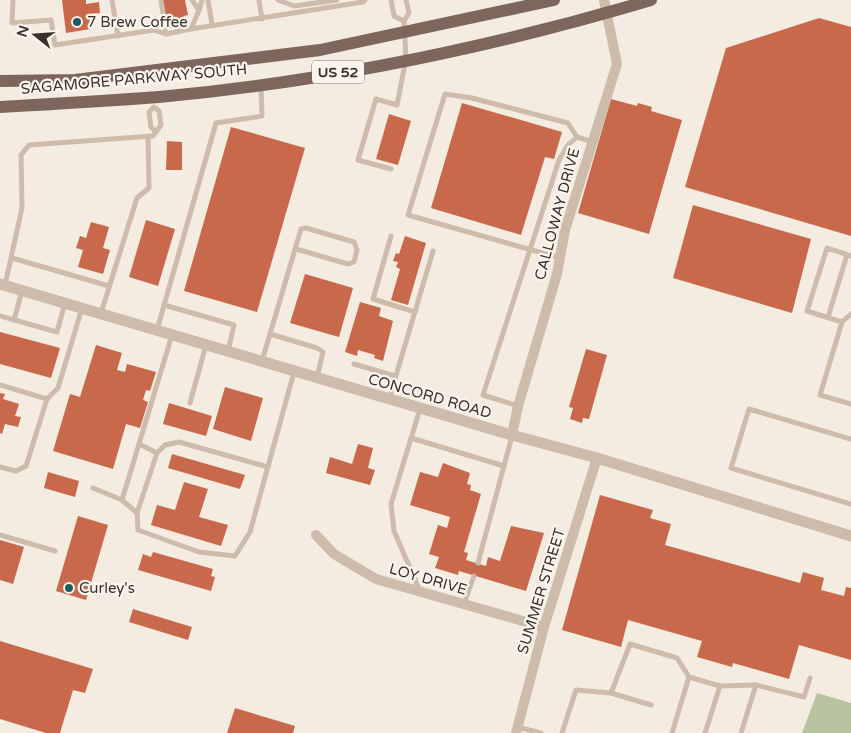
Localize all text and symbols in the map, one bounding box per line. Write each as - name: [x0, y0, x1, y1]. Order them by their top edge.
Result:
- north arrow: [10, 10, 60, 60]
- place label: 7 Brew Coffee: [87, 13, 188, 31]
- marker: 7 Brew Coffee: [71, 16, 83, 28]
- text: N: [13, 23, 33, 39]
- street label: SAGAMORE PARKWAY SOUTH: [20, 60, 248, 98]
- road number: US 52: [312, 61, 364, 84]
- street label: CALLOWAY DRIVE: [531, 146, 583, 282]
- street label: CONCORD ROAD: [366, 370, 494, 422]
- street label: SUMMER STREET: [513, 526, 569, 656]
- street label: LOY DRIVE: [387, 559, 469, 599]
- place label: Curley's: [79, 579, 135, 597]
- marker: Curley's: [63, 582, 75, 594]

